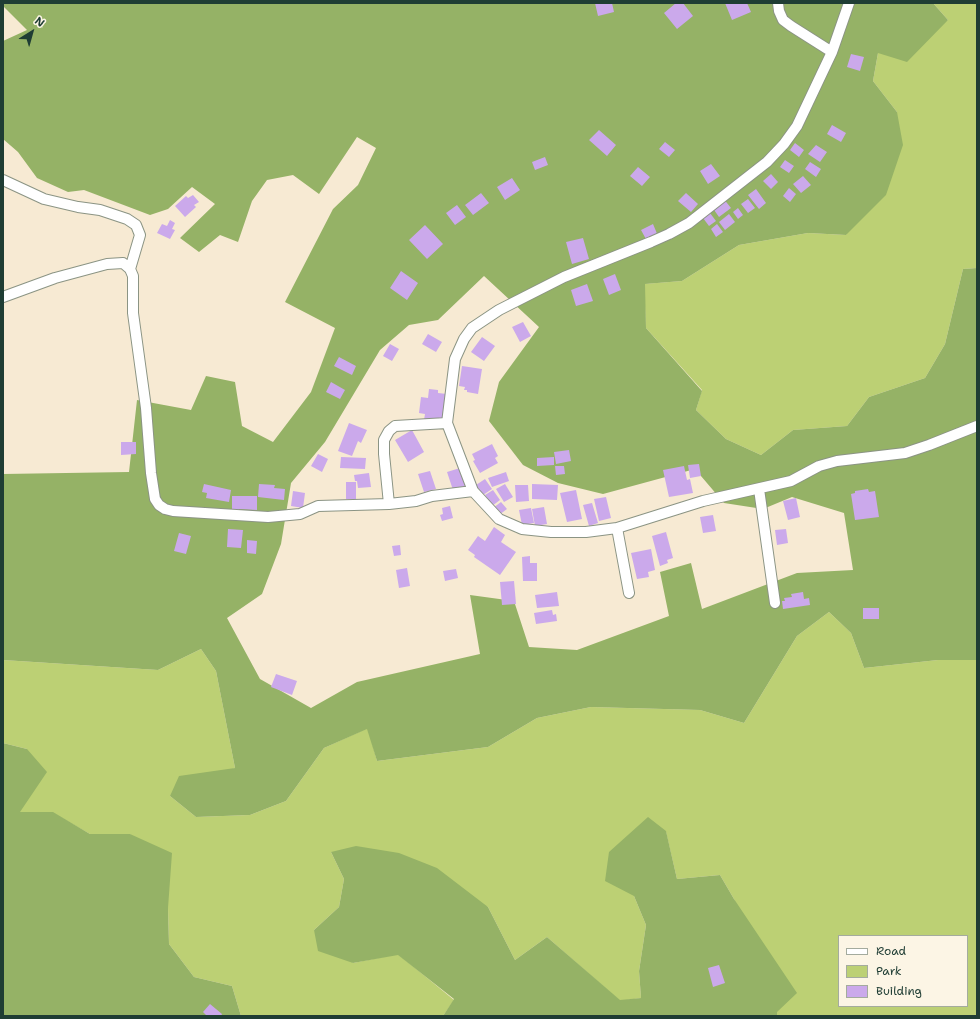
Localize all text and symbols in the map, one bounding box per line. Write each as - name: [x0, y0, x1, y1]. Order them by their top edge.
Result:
- north arrow: [12, 12, 52, 52]
- text: N: [32, 13, 48, 31]
- legend: [838, 935, 968, 1007]
- text: Road: [876, 943, 906, 959]
- text: Park: [876, 963, 902, 979]
- text: Building: [876, 983, 922, 999]

